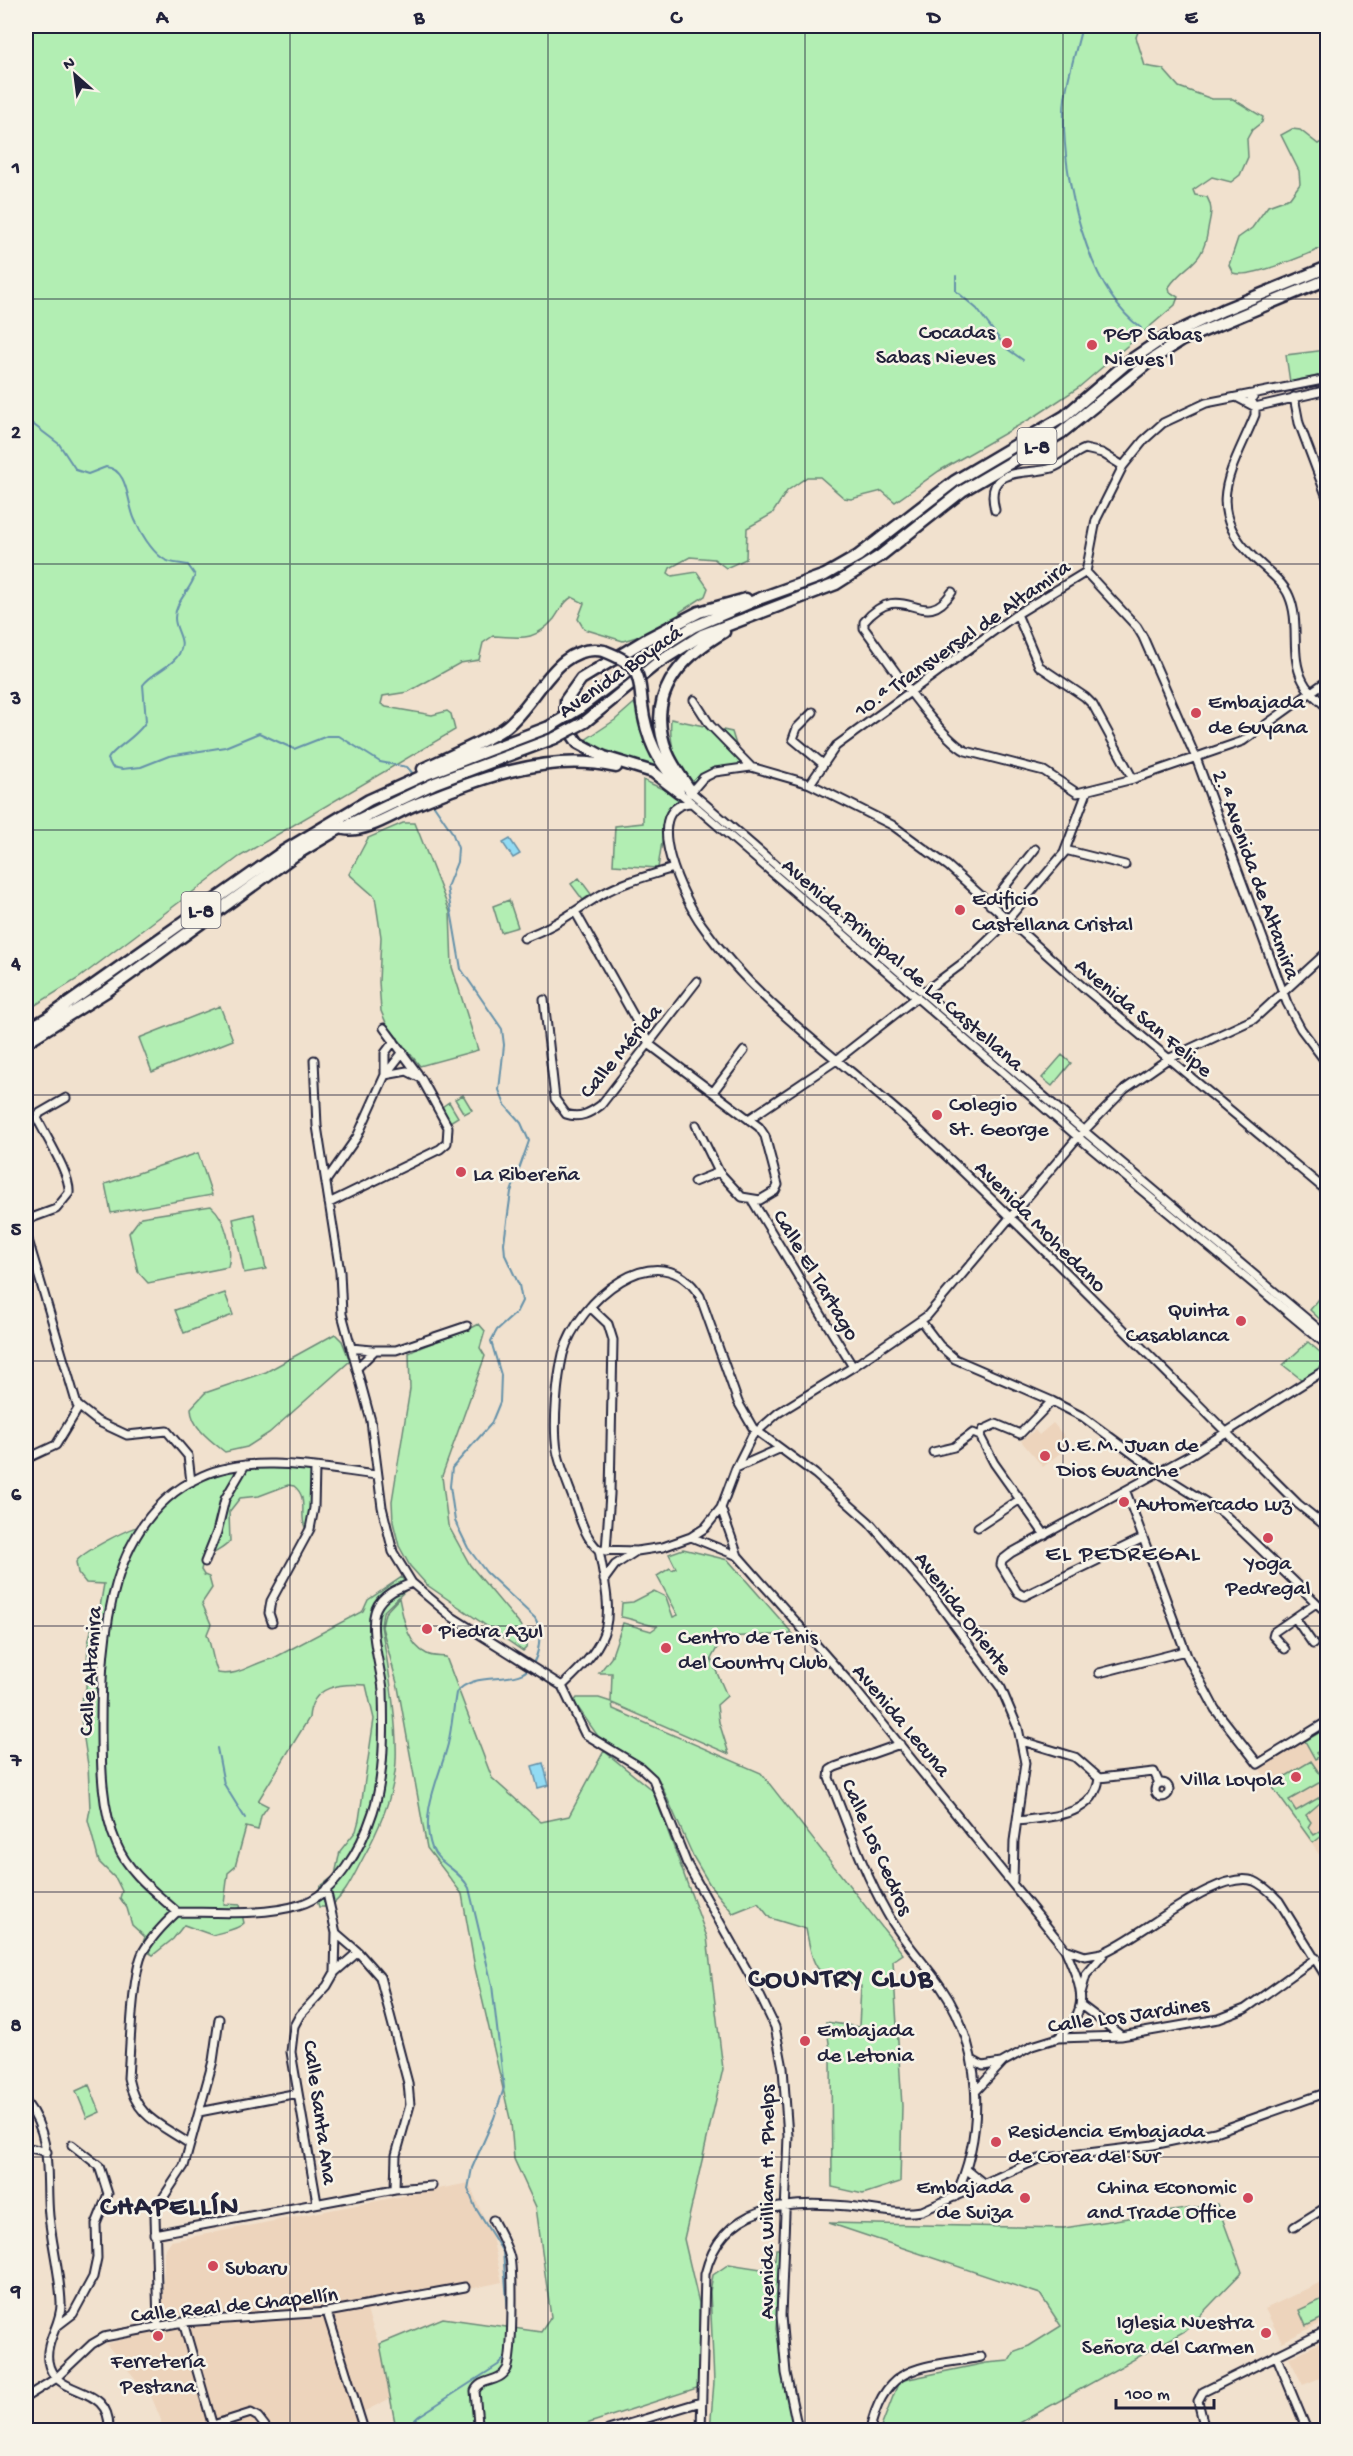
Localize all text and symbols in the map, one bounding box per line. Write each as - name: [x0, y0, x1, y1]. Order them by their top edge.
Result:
- text: A: [155, 8, 170, 31]
- text: B: [413, 8, 425, 31]
- text: C: [670, 8, 684, 31]
- text: D: [925, 8, 941, 31]
- text: E: [1185, 8, 1199, 31]
- north arrow: [45, 45, 105, 105]
- text: N: [61, 54, 79, 76]
- text: 1: [11, 158, 20, 181]
- place label: Cocadas Sabas Nieves: [876, 321, 996, 372]
- place label: PGP Sabas Nieves I: [1103, 323, 1203, 374]
- marker: Cocadas Sabas Nieves: [1000, 336, 1014, 350]
- marker: PGP Sabas Nieves I: [1085, 338, 1099, 352]
- text: 2: [11, 423, 21, 446]
- road number: L-8: [1018, 428, 1056, 464]
- street label: 10.ª Transversal de Altamira: [849, 555, 1077, 725]
- street label: Avenida Boyacá: [554, 621, 689, 726]
- text: 3: [10, 689, 21, 712]
- place label: Embajada de Guyana: [1208, 691, 1308, 742]
- marker: Embajada de Guyana: [1189, 706, 1203, 720]
- street label: 2.ª Avenida de Altamira: [1204, 767, 1304, 984]
- street label: Avenida Principal de La Castellana: [775, 854, 1028, 1079]
- place label: Edificio Castellana Cristal: [972, 888, 1133, 939]
- road number: L-8: [182, 892, 220, 928]
- marker: Edificio Castellana Cristal: [953, 903, 967, 917]
- text: 4: [10, 954, 21, 977]
- street label: Avenida San Felipe: [1068, 954, 1217, 1085]
- street label: Calle Mérida: [575, 1000, 669, 1105]
- place label: Colegio St. George: [949, 1093, 1049, 1144]
- marker: Colegio St. George: [930, 1108, 944, 1122]
- street label: Avenida Mohedano: [968, 1156, 1111, 1299]
- place label: La Ribereña: [473, 1163, 580, 1189]
- marker: La Ribereña: [454, 1165, 468, 1179]
- street label: Calle El Tartago: [765, 1206, 864, 1346]
- text: 5: [11, 1220, 22, 1243]
- place label: Quinta Casablanca: [1126, 1299, 1230, 1350]
- marker: Quinta Casablanca: [1234, 1314, 1248, 1328]
- place label: U.E.M. Juan de Dios Guanche: [1055, 1434, 1199, 1485]
- marker: U.E.M. Juan de Dios Guanche: [1038, 1449, 1052, 1463]
- text: 6: [11, 1485, 22, 1508]
- place label: Automercado Luz: [1136, 1493, 1293, 1519]
- marker: Automercado Luz: [1117, 1495, 1131, 1509]
- marker: Yoga Pedregal: [1261, 1531, 1275, 1545]
- district label: EL PEDREGAL: [1045, 1541, 1201, 1570]
- street label: Avenida Oriente: [907, 1548, 1017, 1682]
- place label: Yoga Pedregal: [1224, 1552, 1311, 1603]
- street label: Calle Altamira: [74, 1605, 110, 1737]
- place label: Piedra Azul: [438, 1620, 543, 1646]
- marker: Piedra Azul: [420, 1622, 434, 1636]
- place label: Centro de Tenis del Country Club: [678, 1626, 828, 1677]
- marker: Centro de Tenis del Country Club: [659, 1641, 673, 1655]
- street label: Avenida Lecuna: [845, 1660, 955, 1784]
- text: 7: [10, 1751, 23, 1774]
- place label: Villa Loyola: [1180, 1768, 1285, 1794]
- marker: Villa Loyola: [1289, 1770, 1303, 1784]
- street label: Calle Los Cedros: [834, 1775, 917, 1921]
- district label: COUNTRY CLUB: [748, 1964, 934, 1997]
- street label: Calle Los Jardines: [1046, 1993, 1212, 2041]
- text: 8: [11, 2016, 22, 2039]
- place label: Embajada de Letonia: [817, 2019, 915, 2070]
- marker: Embajada de Letonia: [798, 2034, 812, 2048]
- street label: Calle Santa Ana: [295, 2039, 341, 2187]
- street label: Avenida William H. Phelps: [756, 2084, 782, 2319]
- place label: Residencia Embajada de Corea del Sur: [1008, 2120, 1206, 2171]
- marker: Residencia Embajada de Corea del Sur: [989, 2135, 1003, 2149]
- place label: Embajada de Suiza: [916, 2176, 1014, 2227]
- place label: China Economic and Trade Office: [1087, 2176, 1238, 2227]
- marker: Embajada de Suiza: [1018, 2191, 1032, 2205]
- marker: China Economic and Trade Office: [1241, 2191, 1255, 2205]
- district label: CHAPELLÍN: [100, 2192, 240, 2225]
- place label: Subaru: [225, 2257, 287, 2283]
- marker: Subaru: [206, 2259, 220, 2273]
- text: 9: [10, 2282, 21, 2305]
- street label: Calle Real de Chapellín: [130, 2283, 340, 2331]
- place label: Iglesia Nuestra Señora del Carmen: [1082, 2311, 1255, 2362]
- marker: Iglesia Nuestra Señora del Carmen: [1259, 2326, 1273, 2340]
- marker: Ferretería Pestana: [151, 2329, 165, 2343]
- place label: Ferretería Pestana: [110, 2350, 206, 2401]
- scale bar: [1116, 2372, 1214, 2410]
- text: 100 m: [1124, 2385, 1170, 2406]

